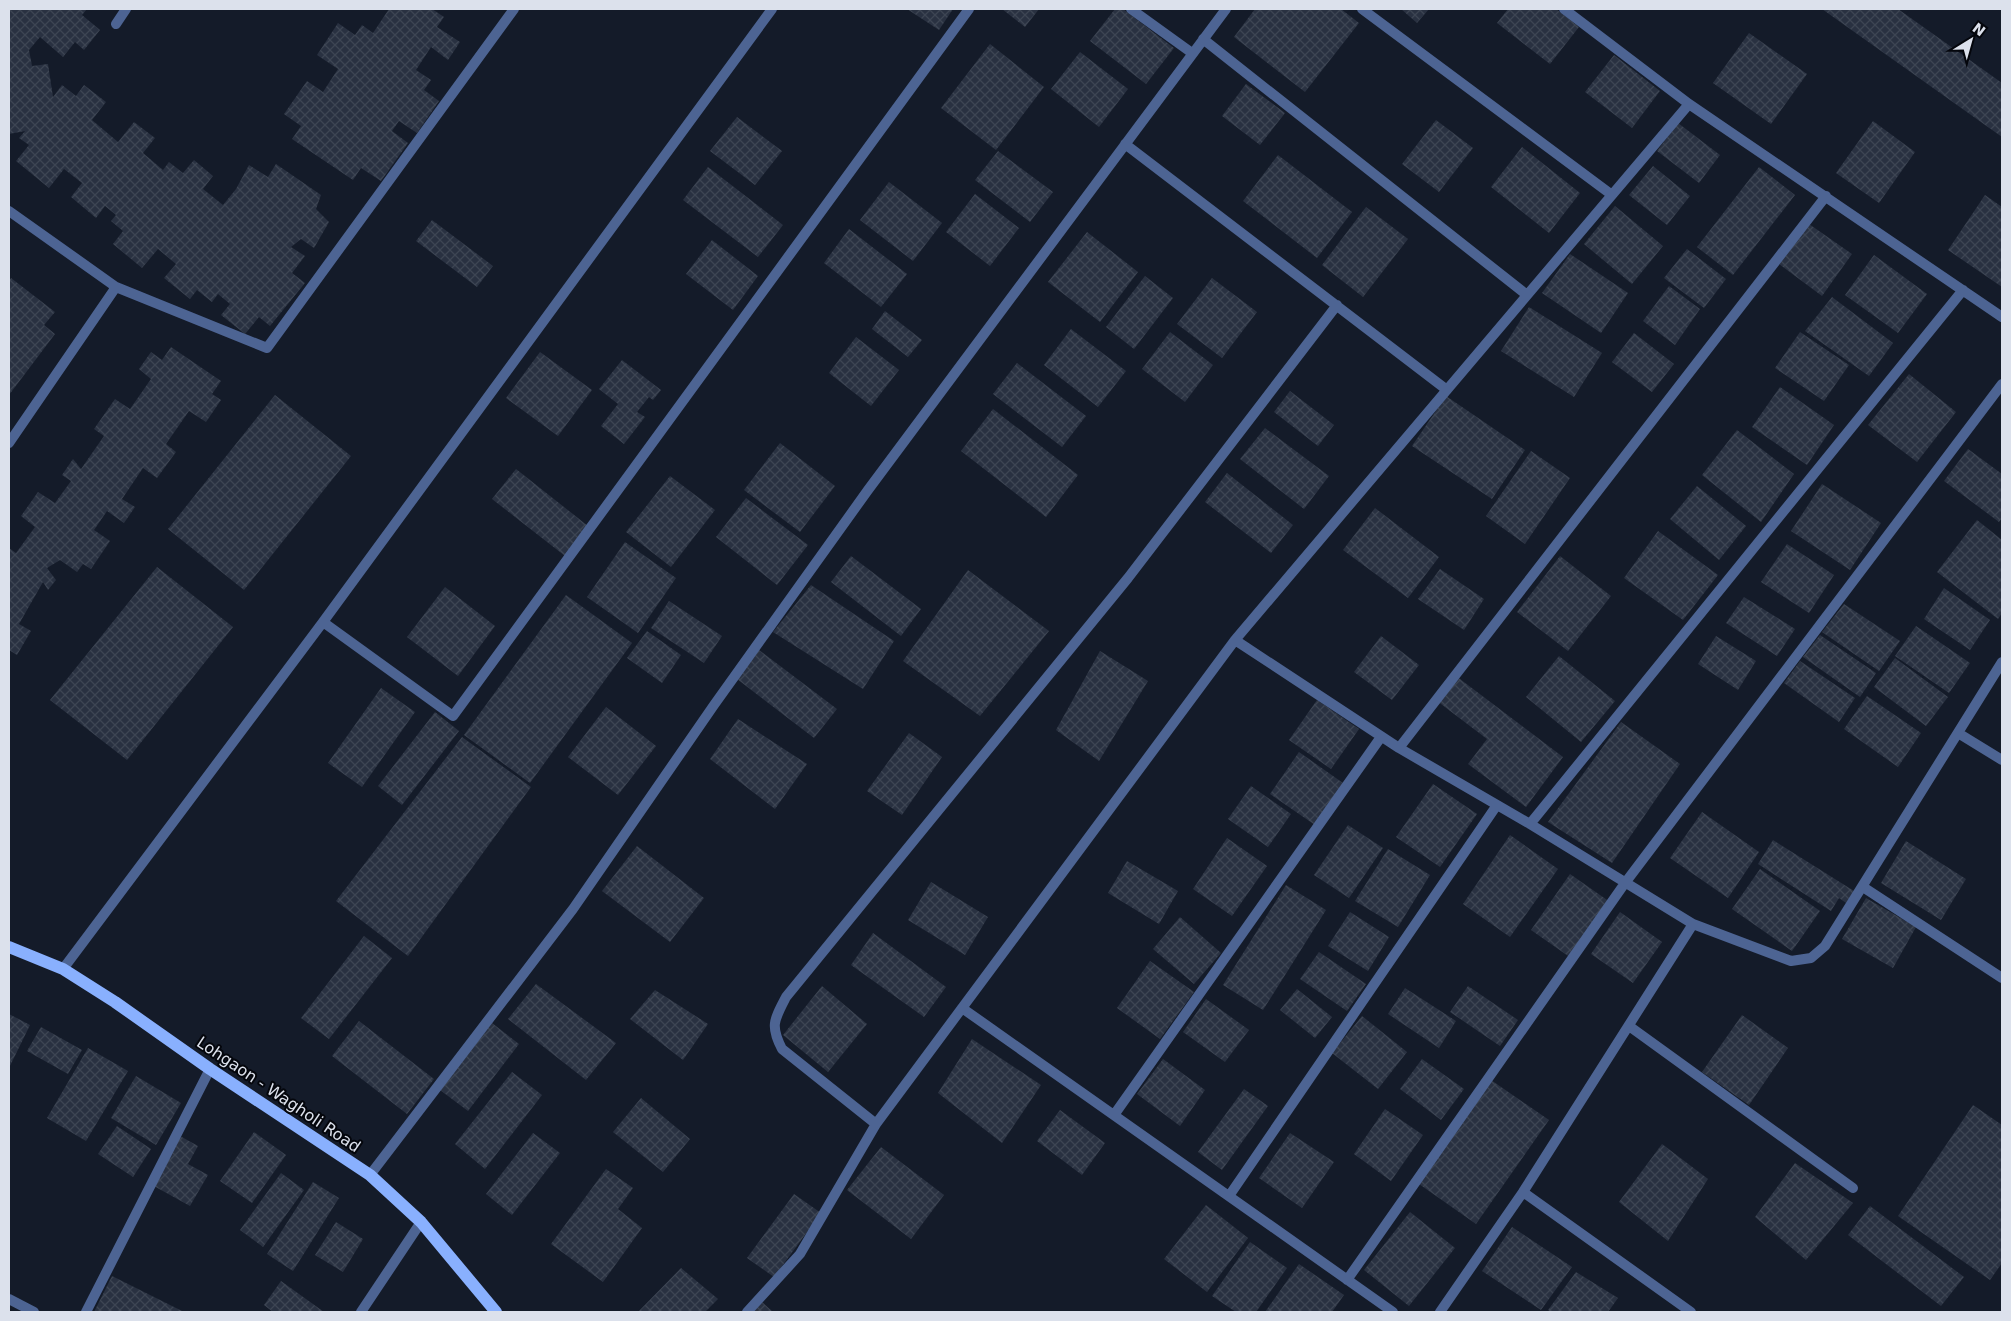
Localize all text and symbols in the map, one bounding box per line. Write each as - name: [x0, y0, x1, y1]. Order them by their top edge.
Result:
- north arrow: [1946, 15, 1996, 65]
- text: N: [1969, 20, 1988, 40]
- street label: Lohgaon - Wagholi Road: [193, 1033, 364, 1156]

